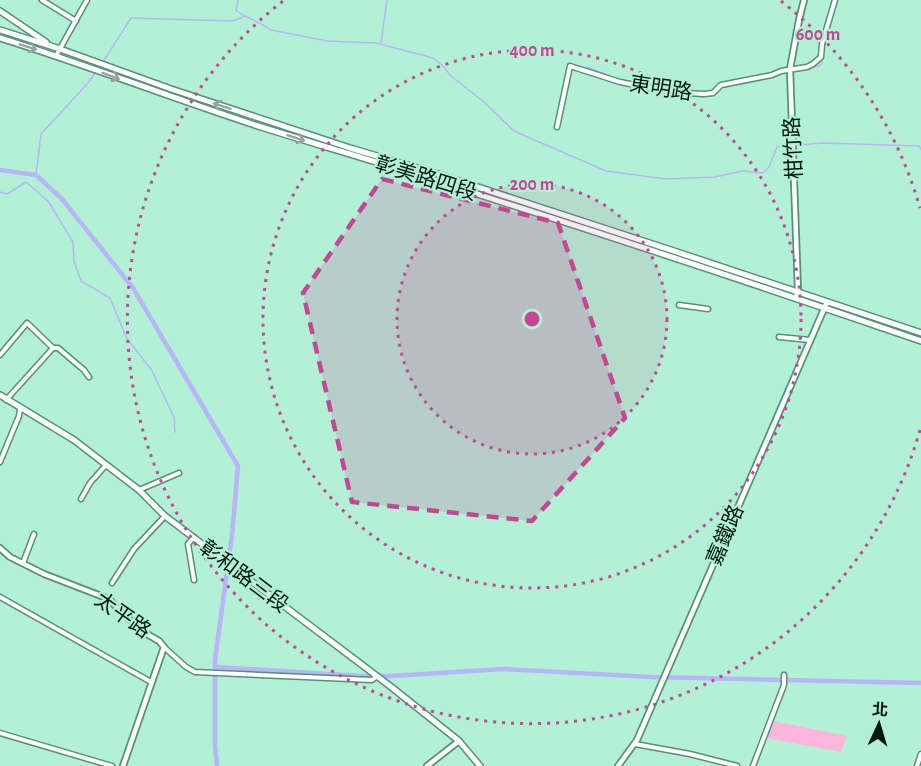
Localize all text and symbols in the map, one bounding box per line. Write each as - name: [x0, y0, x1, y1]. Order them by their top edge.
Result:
- text: 600 m: [796, 26, 840, 44]
- one-way arrow: [18, 42, 37, 53]
- text: 400 m: [509, 42, 555, 60]
- one-way arrow: [101, 71, 120, 82]
- street label: 東明路: [628, 72, 694, 104]
- one-way arrow: [213, 100, 232, 111]
- street label: 柑竹路: [780, 116, 806, 180]
- one-way arrow: [286, 133, 305, 144]
- street label: 彰美路四段: [373, 152, 479, 204]
- text: 200 m: [510, 176, 554, 194]
- centre of rings: [522, 309, 542, 329]
- street label: 嘉鐵路: [703, 502, 747, 568]
- street label: 彰和路三段: [195, 536, 293, 616]
- street label: 太平路: [91, 588, 155, 642]
- north arrow: [849, 694, 909, 754]
- text: 北: [871, 700, 889, 719]

